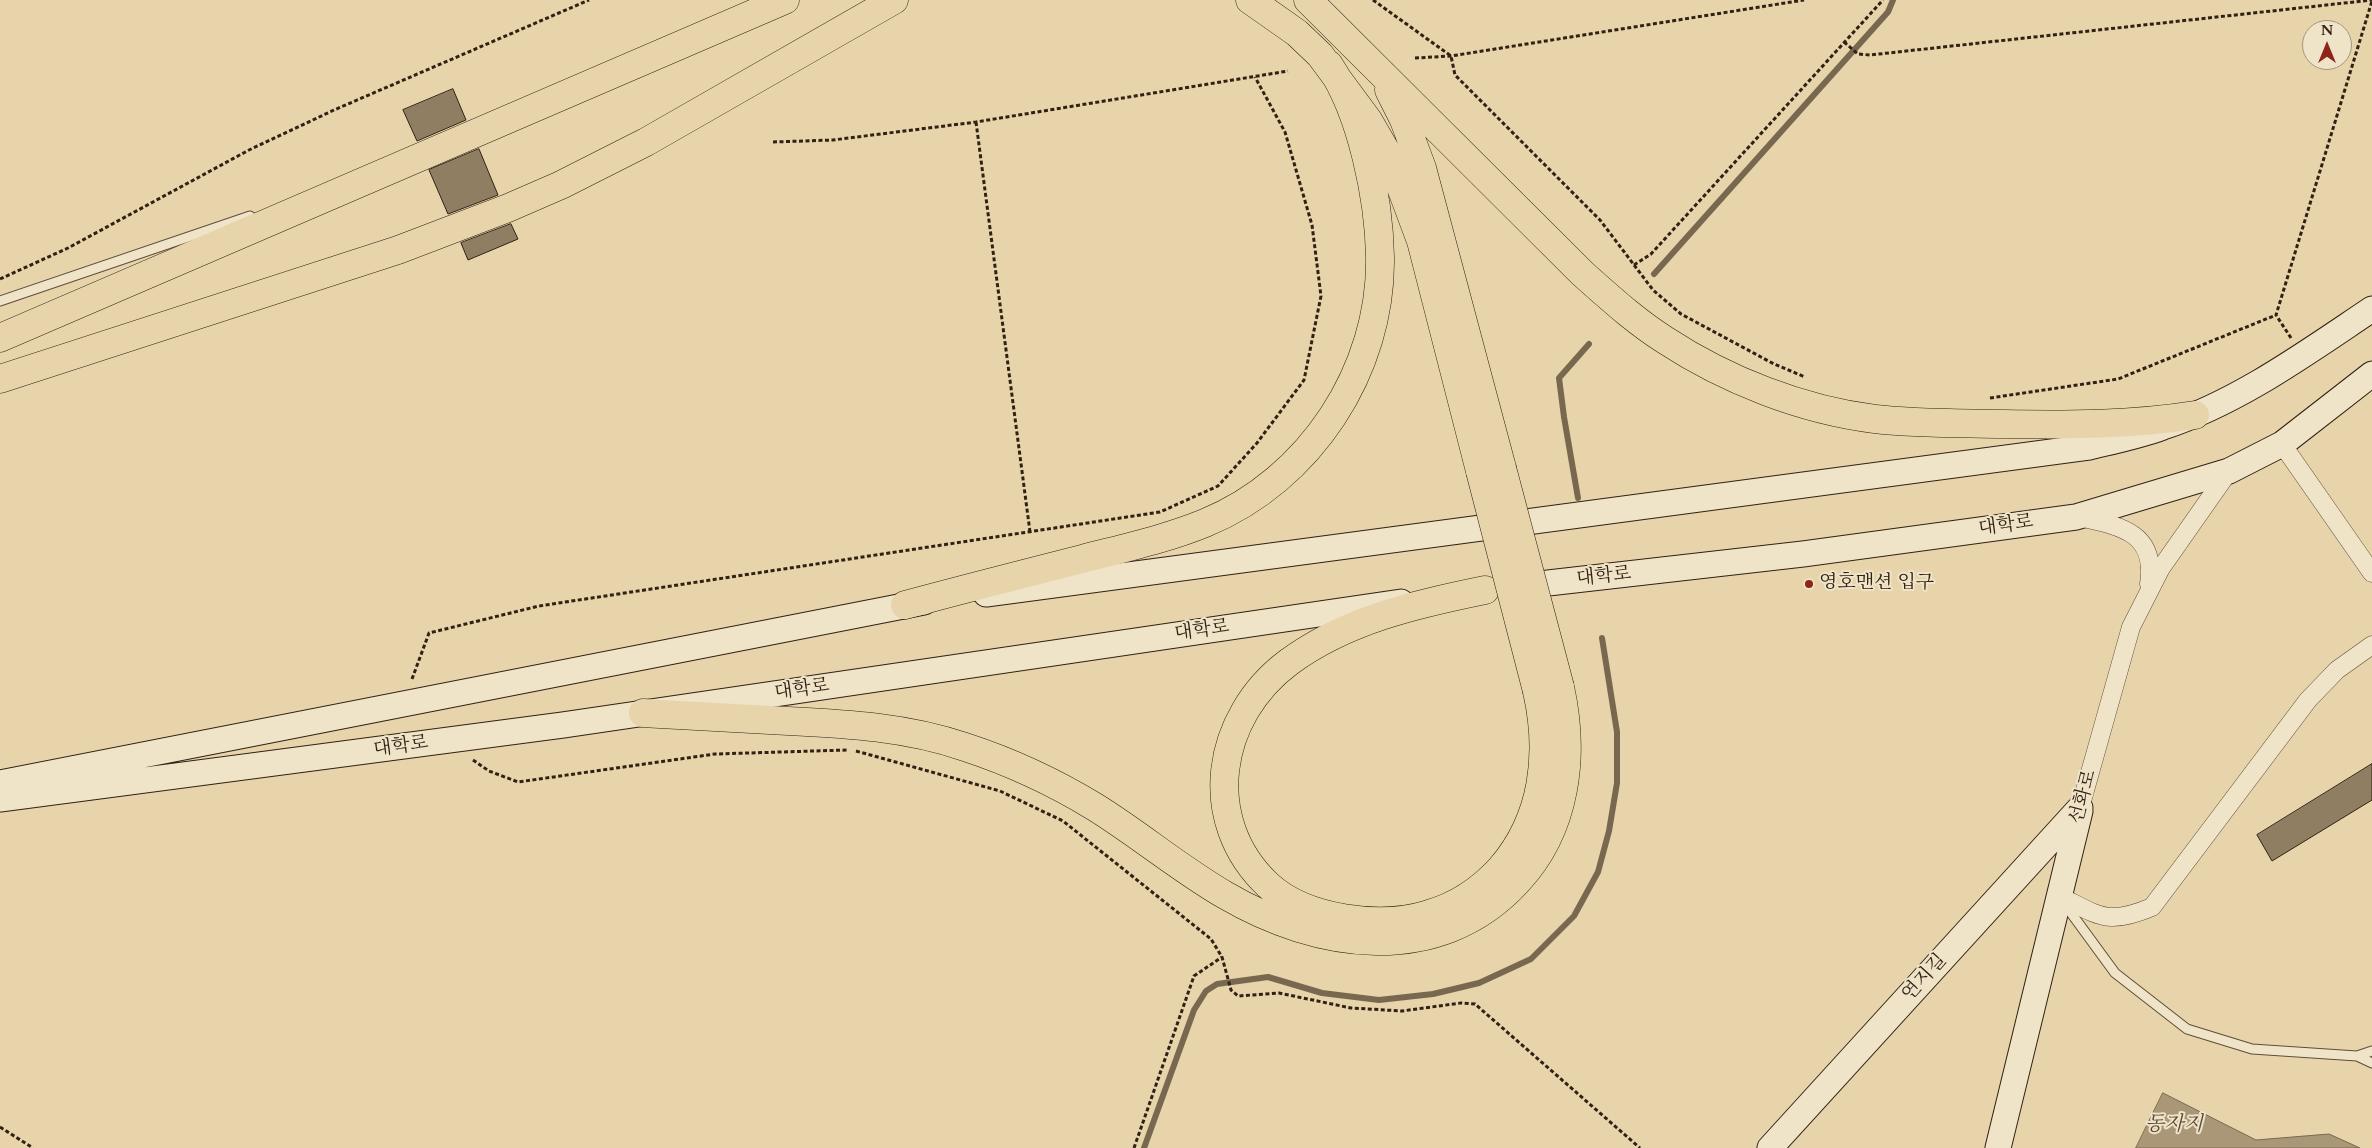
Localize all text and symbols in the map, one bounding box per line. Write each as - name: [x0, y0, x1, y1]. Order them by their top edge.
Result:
- north arrow: [2302, 20, 2352, 70]
- text: N: [2321, 21, 2333, 40]
- street label: 대학로: [1977, 511, 2035, 541]
- street label: 대학로: [1575, 563, 1633, 591]
- place label: 영호맨션 입구: [1819, 573, 1934, 595]
- marker: 영호맨션 입구: [1803, 578, 1815, 590]
- street label: 대학로: [1173, 616, 1231, 646]
- street label: 대학로: [773, 675, 831, 705]
- street label: 대학로: [372, 732, 430, 762]
- street label: 선화로: [2066, 767, 2102, 827]
- street label: 연지길: [1898, 950, 1952, 1006]
- water label: 동자지: [2145, 1113, 2203, 1137]

